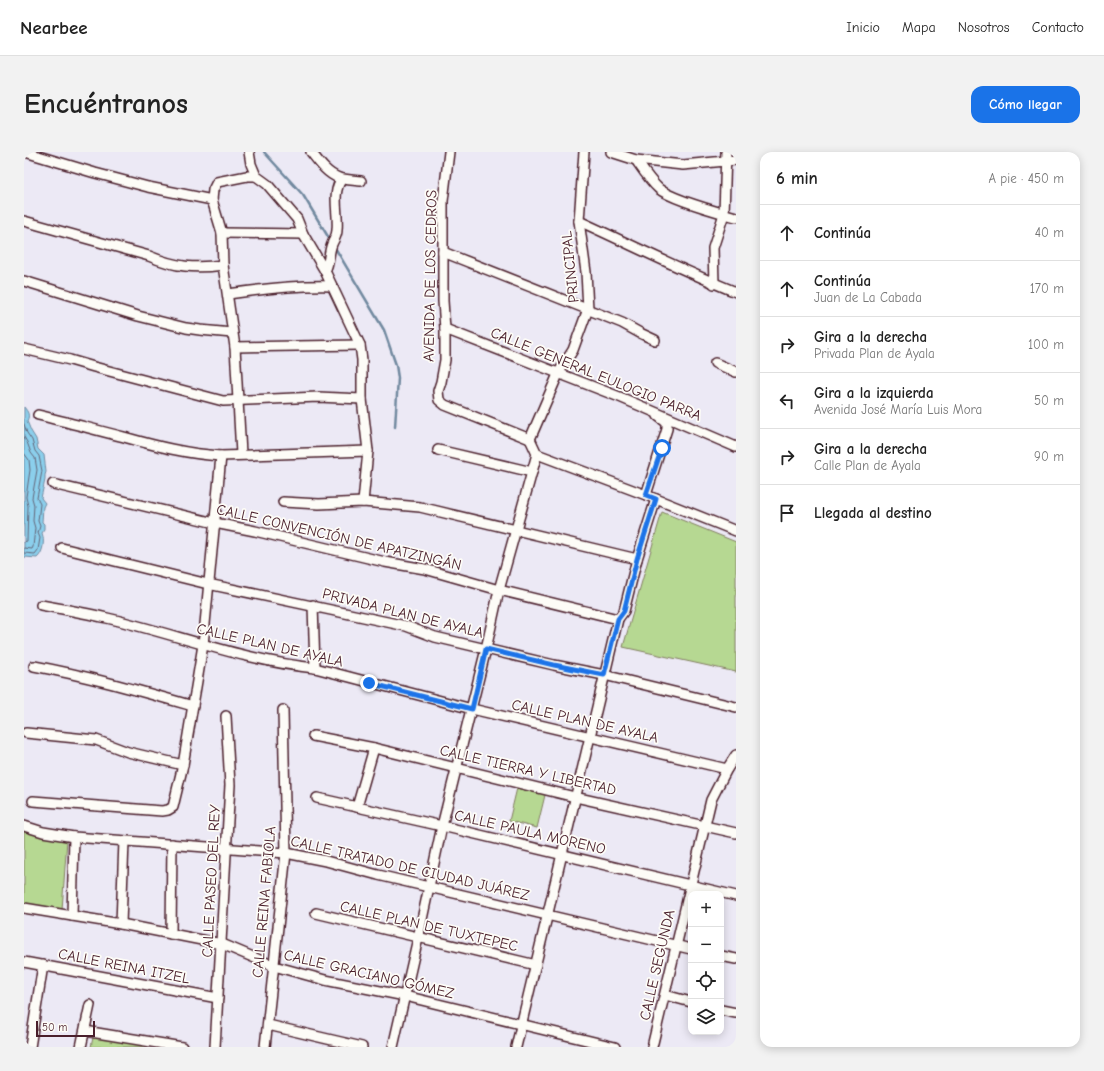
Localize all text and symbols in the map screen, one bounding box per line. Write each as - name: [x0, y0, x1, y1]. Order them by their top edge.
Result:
- text: Nearbee: [20, 17, 88, 39]
- text: Inicio: [846, 19, 880, 36]
- text: Mapa: [902, 19, 936, 36]
- text: Nosotros: [958, 19, 1010, 36]
- text: Contacto: [1032, 19, 1084, 36]
- button: Cómo llegar: [971, 86, 1080, 123]
- text: Encuéntranos: [24, 88, 188, 120]
- text: 6 min: [776, 169, 818, 188]
- text: A pie · 450 m: [988, 171, 1064, 186]
- street label: AVENIDA DE LOS CEDROS: [419, 190, 441, 362]
- icon: ahead: [776, 222, 798, 244]
- text: Continúa: [814, 224, 871, 242]
- text: 40 m: [1035, 225, 1064, 240]
- street label: PRINCIPAL: [557, 230, 583, 304]
- text: Continúa: [814, 272, 871, 290]
- icon: ahead: [776, 278, 798, 300]
- text: 170 m: [1030, 281, 1064, 296]
- text: Juan de La Cabada: [814, 290, 922, 305]
- street label: CALLE GENERAL EULOGIO PARRA: [488, 323, 704, 425]
- text: Gira a la derecha: [814, 328, 927, 346]
- icon: right: [776, 334, 798, 356]
- text: 100 m: [1028, 337, 1064, 352]
- text: Privada Plan de Ayala: [814, 346, 935, 361]
- text: Gira a la izquierda: [814, 384, 934, 402]
- icon: left: [776, 390, 798, 412]
- text: 50 m: [1034, 393, 1064, 408]
- text: Avenida José María Luis Mora: [814, 402, 982, 417]
- route start: [653, 439, 671, 457]
- text: Gira a la derecha: [814, 440, 927, 458]
- icon: right: [776, 446, 798, 468]
- text: 90 m: [1034, 449, 1064, 464]
- text: Calle Plan de Ayala: [814, 458, 921, 473]
- street label: CALLE CONVENCIÓN DE APATZINGÁN: [215, 499, 464, 574]
- icon: arrive: [776, 502, 798, 524]
- text: Llegada al destino: [814, 504, 932, 522]
- street label: PRIVADA PLAN DE AYALA: [321, 584, 486, 642]
- street label: CALLE PLAN DE AYALA: [195, 619, 345, 671]
- route end: [360, 674, 378, 692]
- street label: CALLE PLAN DE AYALA: [510, 695, 660, 747]
- street label: CALLE TIERRA Y LIBERTAD: [438, 741, 618, 799]
- street label: CALLE PASEO DEL REY: [198, 804, 224, 958]
- street label: CALLE PAULA MORENO: [453, 806, 607, 858]
- street label: CALLE REINA FABIOLA: [248, 825, 280, 979]
- street label: CALLE TRATADO DE CIUDAD JUÁREZ: [289, 831, 532, 904]
- map controls: [688, 891, 724, 1035]
- button: +: [688, 891, 724, 927]
- street label: CALLE PLAN DE TUXTEPEC: [338, 897, 520, 955]
- street label: CALLE SEGUNDA: [635, 908, 679, 1022]
- button: −: [688, 927, 724, 963]
- street label: CALLE REINA ITZEL: [57, 944, 192, 988]
- street label: CALLE GRACIANO GÓMEZ: [282, 945, 456, 1002]
- button: locate: [688, 963, 724, 999]
- button: layers: [688, 999, 724, 1035]
- scale bar: [36, 1019, 95, 1038]
- text: 50 m: [42, 1021, 67, 1034]

